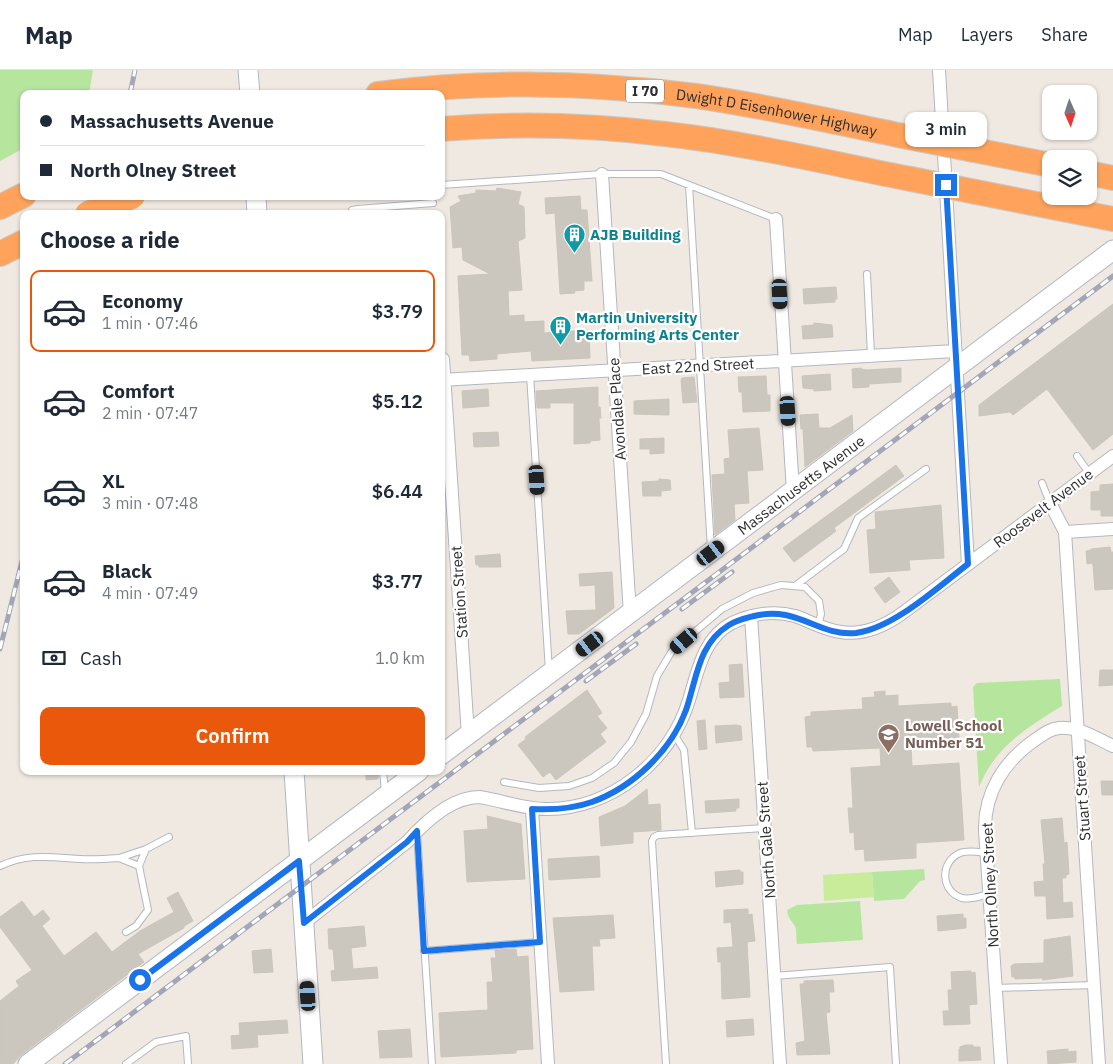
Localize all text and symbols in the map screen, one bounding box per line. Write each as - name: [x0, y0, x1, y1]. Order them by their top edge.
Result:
- text: Map: [25, 19, 73, 51]
- text: Map: [898, 23, 933, 46]
- text: Layers: [961, 23, 1013, 46]
- text: Share: [1041, 23, 1088, 46]
- road number: I 70: [626, 80, 664, 102]
- street label: Dwight D Eisenhower Highway: [675, 84, 879, 140]
- north arrow: [1042, 85, 1098, 140]
- map controls: [1042, 85, 1097, 205]
- text: Massachusetts Avenue: [70, 109, 274, 133]
- callout: 3 min: [905, 112, 987, 148]
- text: 3 min: [925, 119, 967, 139]
- button: layers: [1042, 150, 1097, 205]
- text: North Olney Street: [70, 158, 236, 182]
- route end: [935, 174, 957, 196]
- building icon: AJB Building: [562, 222, 586, 253]
- text: Choose a ride: [40, 225, 180, 254]
- place label: AJB Building: [590, 225, 681, 244]
- car: [771, 279, 788, 309]
- icon: car: [42, 289, 87, 334]
- text: Economy: [102, 289, 183, 313]
- text: $3.79: [372, 299, 423, 323]
- place label: Martin University Performing Arts Center: [576, 308, 739, 344]
- text: 1 min · 07:46: [102, 313, 198, 333]
- building icon: Martin University Performing Arts Center: [548, 314, 572, 345]
- street label: East 22nd Street: [641, 354, 755, 378]
- street label: Avondale Place: [604, 357, 630, 461]
- icon: car: [42, 379, 87, 424]
- text: Comfort: [102, 379, 175, 403]
- text: $5.12: [372, 389, 423, 413]
- car: [779, 396, 796, 426]
- text: 2 min · 07:47: [102, 403, 198, 423]
- street label: Massachusetts Avenue: [733, 431, 868, 539]
- street label: Roosevelt Avenue: [989, 464, 1097, 552]
- car: [528, 465, 545, 495]
- icon: car: [42, 469, 87, 514]
- text: XL: [102, 469, 125, 493]
- text: $6.44: [372, 479, 423, 503]
- text: 3 min · 07:48: [102, 493, 198, 513]
- car: [694, 538, 727, 568]
- street label: Station Street: [446, 545, 472, 639]
- icon: car: [42, 559, 87, 604]
- text: Black: [102, 559, 152, 583]
- text: $3.77: [372, 569, 423, 593]
- text: 4 min · 07:49: [102, 583, 198, 603]
- car: [667, 625, 700, 657]
- car: [573, 629, 606, 659]
- icon: cash: [40, 644, 68, 672]
- text: Cash: [80, 646, 122, 670]
- text: 1.0 km: [375, 648, 425, 668]
- button: Confirm: [40, 707, 425, 765]
- place label: Lowell School Number 51: [905, 716, 1002, 752]
- school or university icon: Lowell School Number 51: [877, 722, 901, 753]
- street label: Stuart Street: [1070, 754, 1094, 842]
- street label: North Gale Street: [752, 781, 780, 899]
- street label: North Olney Street: [977, 822, 1003, 948]
- route start: [129, 969, 151, 991]
- car: [299, 981, 316, 1011]

